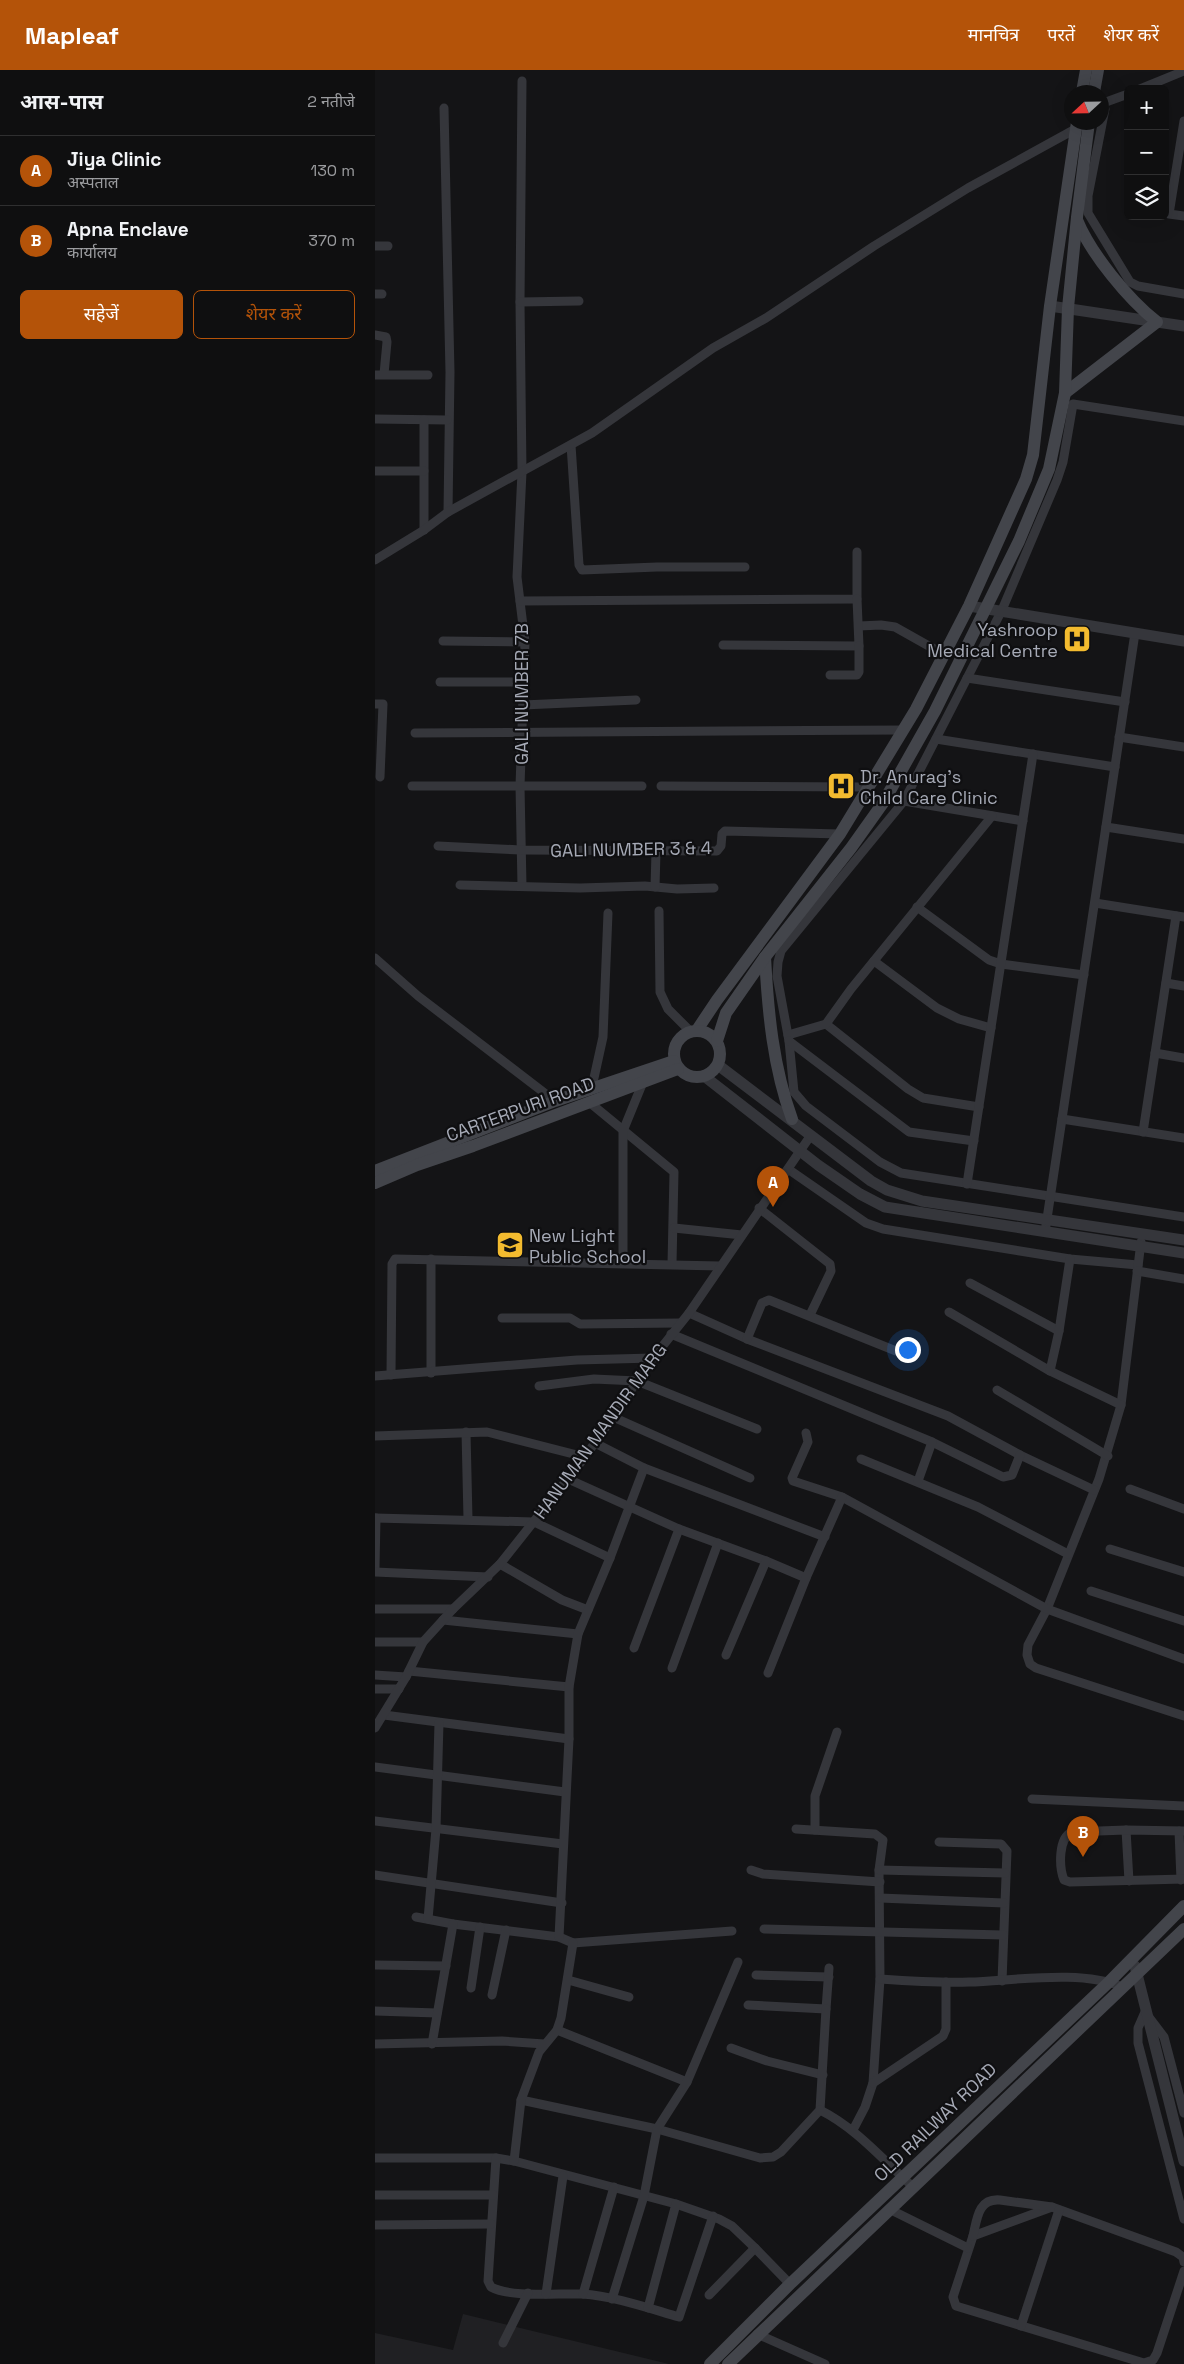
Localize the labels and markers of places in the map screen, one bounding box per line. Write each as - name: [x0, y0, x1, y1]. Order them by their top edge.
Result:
- place label: Yashroop Medical Centre: [927, 618, 1058, 662]
- hospital icon: Yashroop Medical Centre: [1062, 624, 1092, 654]
- place label: Dr. Anurag's Child Care Clinic: [860, 765, 998, 809]
- hospital icon: Dr. Anurag's Child Care Clinic: [826, 771, 856, 801]
- pin: A: [757, 1166, 789, 1207]
- place label: New Light Public School: [529, 1224, 646, 1268]
- school or university icon: New Light Public School: [495, 1230, 525, 1260]
- pin: B: [1067, 1816, 1099, 1857]

